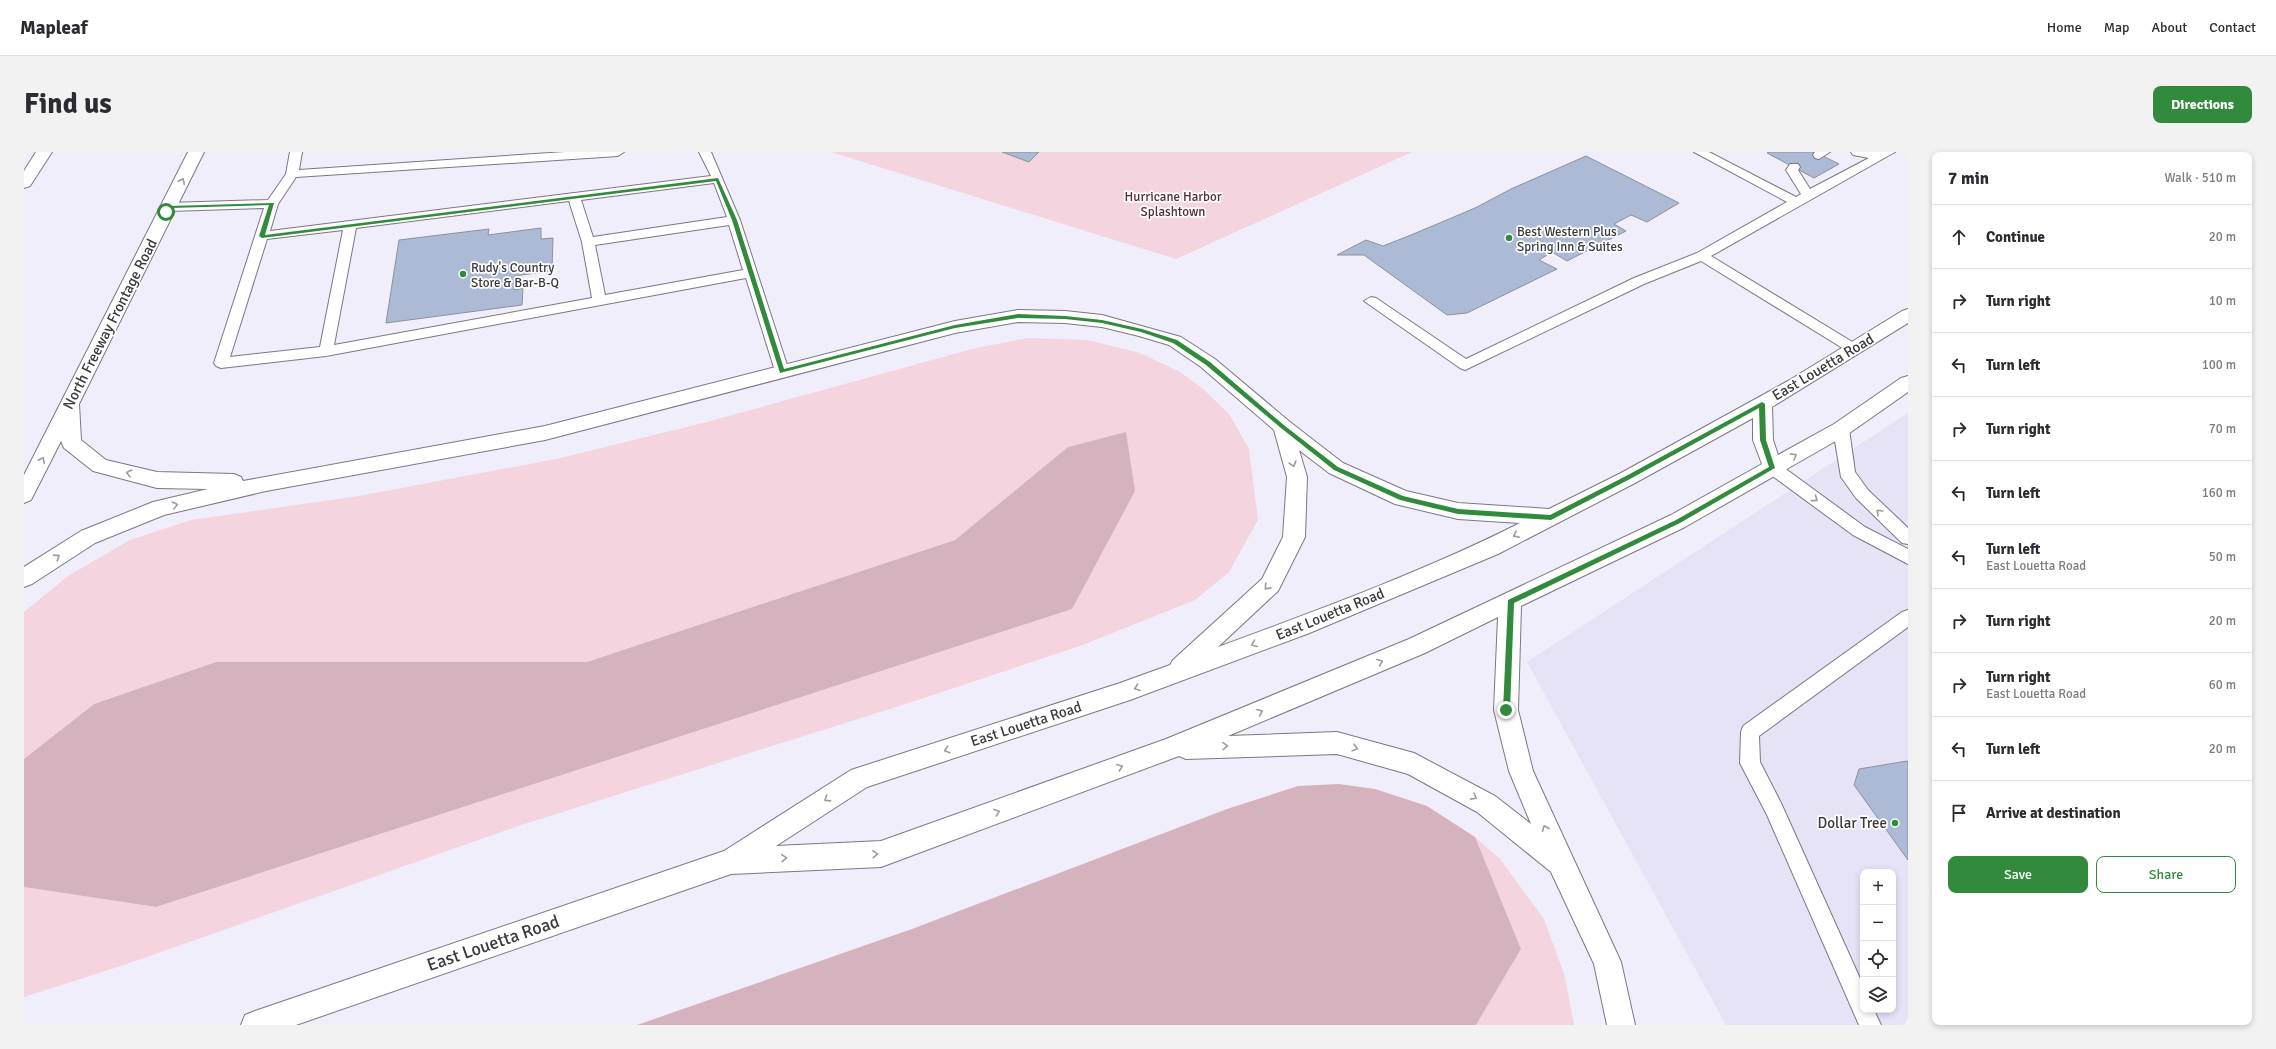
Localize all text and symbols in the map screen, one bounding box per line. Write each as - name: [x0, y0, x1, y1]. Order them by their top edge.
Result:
- text: Mapleaf: [20, 16, 88, 40]
- text: Home: [2047, 19, 2082, 36]
- text: Map: [2104, 19, 2129, 36]
- text: About: [2151, 19, 2187, 36]
- text: Contact: [2209, 19, 2256, 36]
- button: Directions: [2153, 86, 2252, 123]
- text: Find us: [24, 87, 112, 121]
- text: 7 min: [1948, 168, 1989, 189]
- text: Walk · 510 m: [2165, 170, 2236, 186]
- one-way arrow: [177, 178, 184, 186]
- park label: Hurricane Harbor Splashtown: [1125, 189, 1222, 220]
- route start: [157, 203, 175, 221]
- place label: Best Western Plus Spring Inn & Suites: [1517, 224, 1623, 255]
- icon: ahead: [1948, 226, 1970, 248]
- text: Continue: [1986, 228, 2045, 246]
- text: 20 m: [2209, 229, 2236, 245]
- marker: Best Western Plus Spring Inn & Suites: [1504, 233, 1514, 243]
- street label: North Freeway Frontage Road: [59, 236, 161, 412]
- place label: Rudy's Country Store & Bar-B-Q: [471, 260, 559, 291]
- marker: Rudy's Country Store & Bar-B-Q: [458, 269, 468, 279]
- icon: right: [1948, 290, 1970, 312]
- text: Turn right: [1986, 292, 2051, 310]
- text: 10 m: [2209, 293, 2236, 309]
- street label: East Louetta Road: [1769, 330, 1877, 404]
- icon: left: [1948, 354, 1970, 376]
- text: Turn left: [1986, 356, 2040, 374]
- text: 100 m: [2202, 357, 2236, 373]
- icon: right: [1948, 418, 1970, 440]
- text: Turn right: [1986, 420, 2051, 438]
- text: 70 m: [2209, 421, 2236, 437]
- one-way arrow: [1790, 453, 1797, 460]
- one-way arrow: [37, 457, 44, 465]
- one-way arrow: [1288, 461, 1297, 468]
- one-way arrow: [126, 470, 133, 478]
- icon: left: [1948, 482, 1970, 504]
- text: Turn left: [1986, 484, 2040, 502]
- text: 160 m: [2202, 485, 2236, 501]
- one-way arrow: [1811, 494, 1818, 501]
- one-way arrow: [172, 501, 178, 509]
- one-way arrow: [1876, 509, 1884, 517]
- one-way arrow: [1513, 530, 1520, 538]
- text: Turn left: [1986, 540, 2040, 558]
- icon: left: [1948, 546, 1970, 568]
- text: 50 m: [2209, 549, 2236, 565]
- one-way arrow: [53, 554, 60, 562]
- text: East Louetta Road: [1986, 558, 2086, 574]
- one-way arrow: [1265, 582, 1272, 590]
- street label: East Louetta Road: [1273, 584, 1387, 644]
- icon: right: [1948, 610, 1970, 632]
- text: Turn right: [1986, 612, 2051, 630]
- text: 20 m: [2209, 613, 2236, 629]
- one-way arrow: [1251, 640, 1258, 648]
- one-way arrow: [1376, 659, 1384, 667]
- text: Turn right: [1986, 668, 2051, 686]
- icon: right: [1948, 674, 1970, 696]
- text: 60 m: [2209, 677, 2236, 693]
- one-way arrow: [1134, 683, 1141, 691]
- text: East Louetta Road: [1986, 686, 2086, 702]
- street label: East Louetta Road: [968, 698, 1084, 750]
- route end: [1497, 701, 1515, 719]
- one-way arrow: [1257, 708, 1264, 716]
- icon: left: [1948, 738, 1970, 760]
- text: Turn left: [1986, 740, 2040, 758]
- text: 20 m: [2209, 741, 2236, 757]
- one-way arrow: [1222, 742, 1228, 751]
- one-way arrow: [1351, 743, 1358, 751]
- one-way arrow: [944, 745, 951, 754]
- one-way arrow: [1116, 764, 1123, 772]
- one-way arrow: [1470, 793, 1477, 800]
- one-way arrow: [824, 795, 831, 802]
- icon: arrive: [1948, 802, 1970, 824]
- text: Arrive at destination: [1986, 804, 2121, 822]
- one-way arrow: [994, 808, 1001, 816]
- place label: Dollar Tree: [1817, 814, 1887, 832]
- marker: Dollar Tree: [1890, 818, 1900, 828]
- one-way arrow: [1542, 825, 1550, 832]
- one-way arrow: [872, 849, 878, 858]
- one-way arrow: [781, 854, 787, 863]
- button: Save: [1948, 856, 2088, 893]
- button: Share: [2096, 856, 2236, 893]
- map controls: [1860, 869, 1896, 1013]
- button: +: [1860, 869, 1896, 905]
- button: −: [1860, 905, 1896, 941]
- street label: East Louetta Road: [424, 910, 562, 976]
- button: locate: [1860, 941, 1896, 977]
- button: layers: [1860, 977, 1896, 1013]

